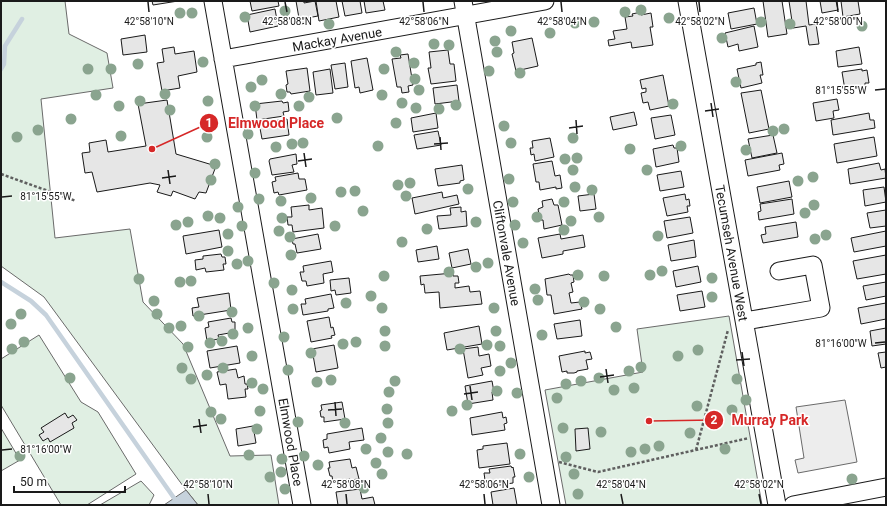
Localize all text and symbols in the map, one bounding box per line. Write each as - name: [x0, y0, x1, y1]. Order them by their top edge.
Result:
- text: 42°58'10"N: [124, 16, 174, 27]
- text: 42°58'08"N: [262, 16, 312, 27]
- text: 42°58'06"N: [399, 16, 449, 27]
- text: 42°58'04"N: [537, 16, 587, 27]
- text: 42°58'02"N: [675, 16, 725, 27]
- text: 42°58'00"N: [813, 16, 863, 27]
- street label: Mackay Avenue: [291, 24, 383, 55]
- text: 81°15'55"W: [815, 85, 867, 96]
- callout: Elmwood Place: [199, 110, 332, 136]
- text: Elmwood Place: [228, 115, 325, 131]
- text: 1: [206, 116, 212, 130]
- street label: Tecumseh Avenue West: [712, 184, 751, 322]
- text: 81°15'55"W: [20, 191, 72, 202]
- street label: Cliftonvale Avenue: [490, 199, 523, 307]
- text: 81°16'00"W: [815, 338, 867, 349]
- street label: Elmwood Place: [275, 397, 306, 487]
- callout: Murray Park: [704, 407, 817, 433]
- text: Murray Park: [731, 412, 809, 428]
- text: 2: [711, 413, 718, 427]
- text: 81°16'00"W: [20, 444, 72, 455]
- scale bar: [14, 468, 125, 494]
- text: 50 m: [20, 475, 47, 489]
- text: 42°58'10"N: [183, 479, 233, 490]
- text: 42°58'08"N: [321, 479, 371, 490]
- text: 42°58'06"N: [459, 479, 509, 490]
- text: 42°58'04"N: [596, 479, 646, 490]
- text: 42°58'02"N: [734, 479, 784, 490]

